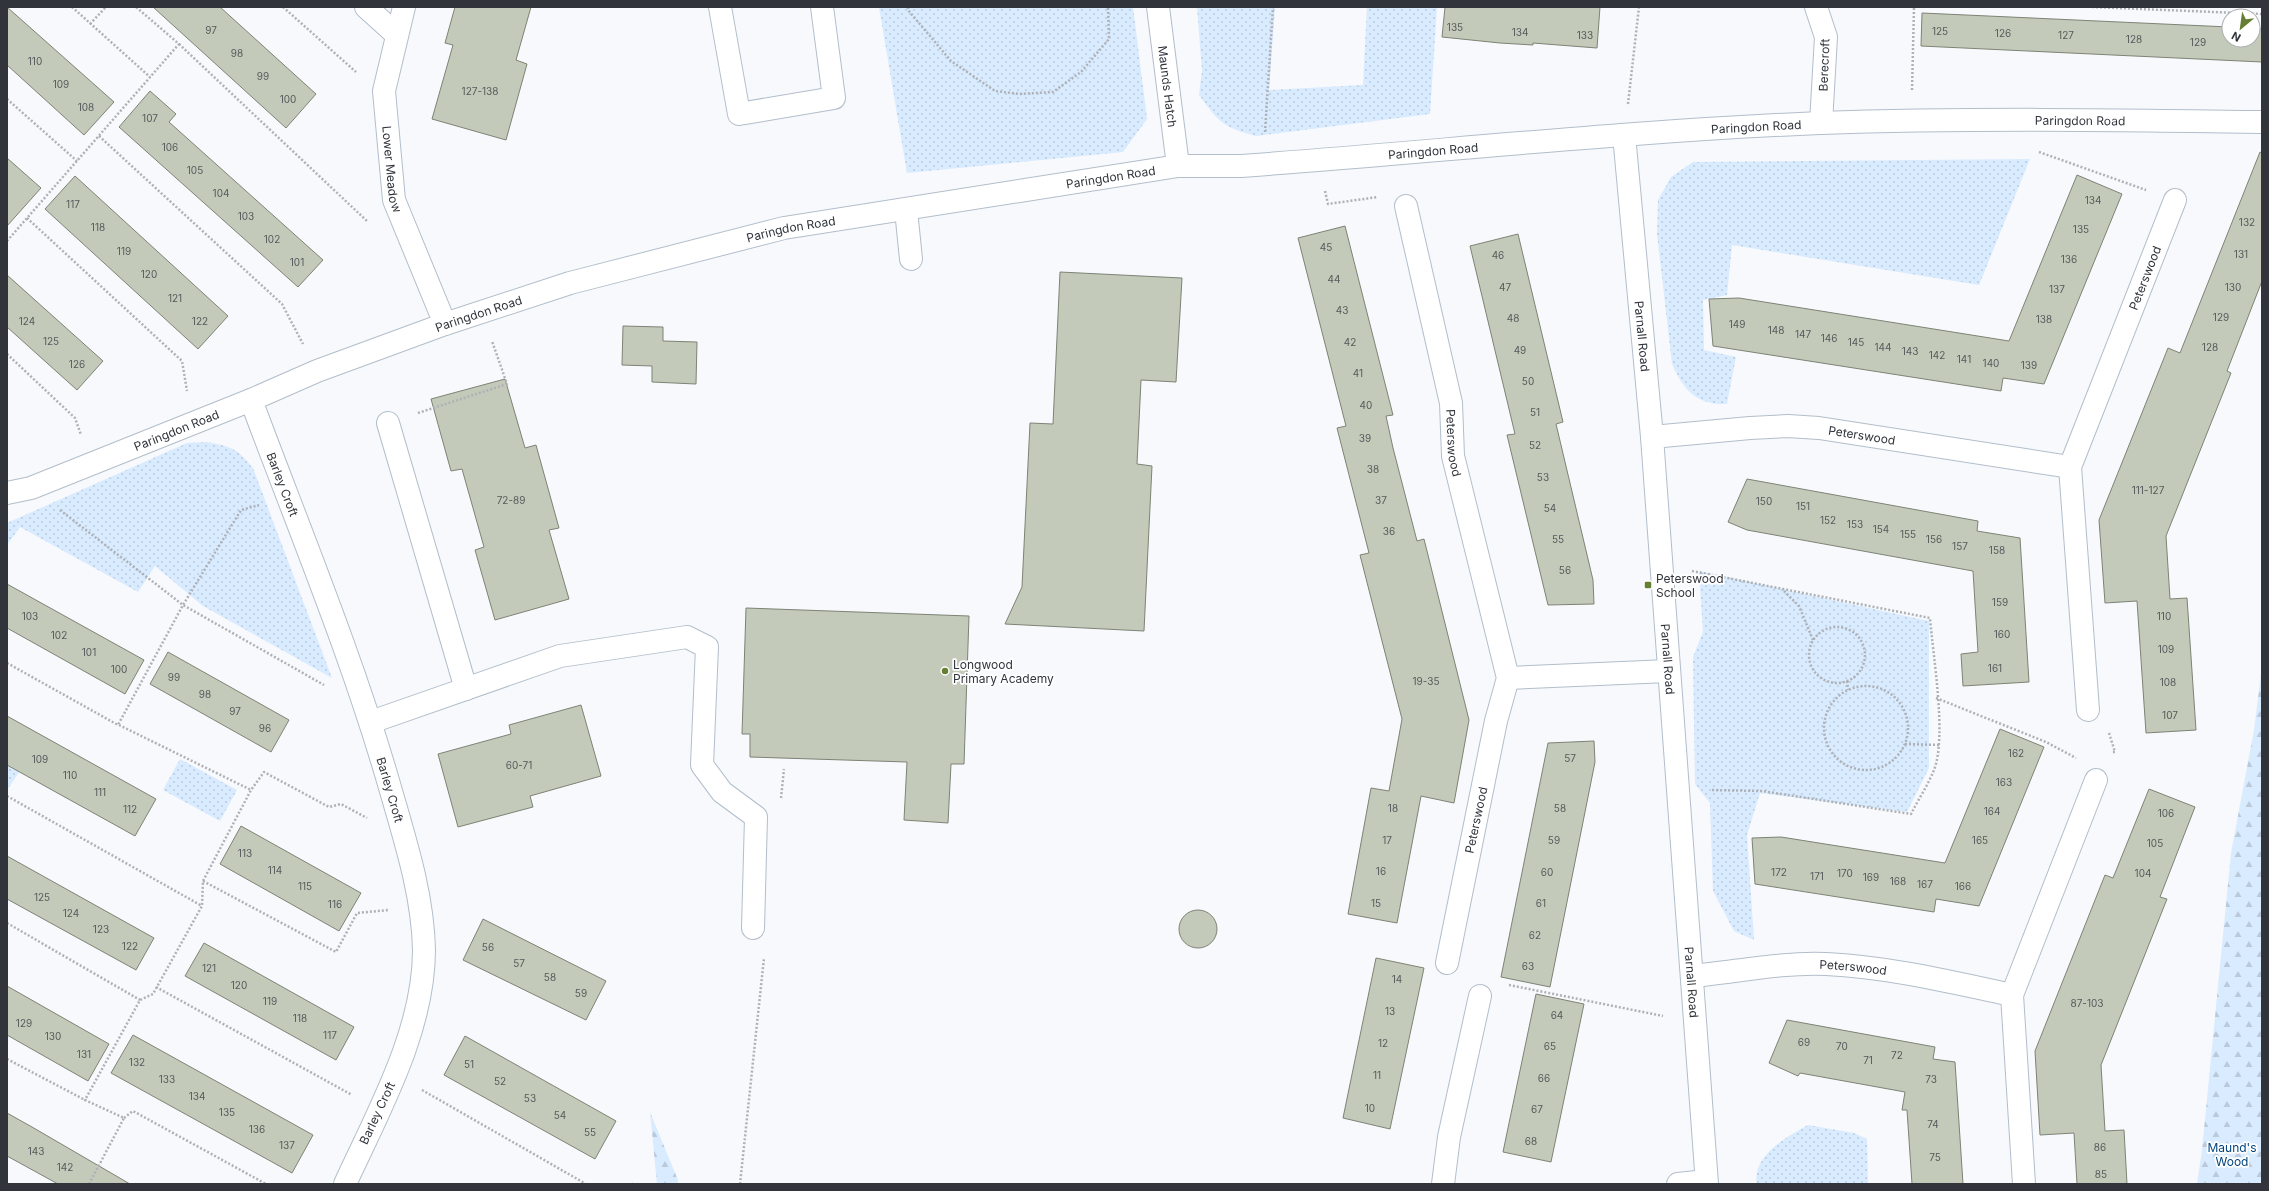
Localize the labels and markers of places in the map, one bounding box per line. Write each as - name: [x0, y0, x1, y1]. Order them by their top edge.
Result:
- place label: Peterswood School: [1656, 571, 1724, 600]
- marker: Peterswood School: [1643, 580, 1653, 590]
- place label: Longwood Primary Academy: [953, 657, 1054, 686]
- marker: Longwood Primary Academy: [940, 666, 950, 676]

